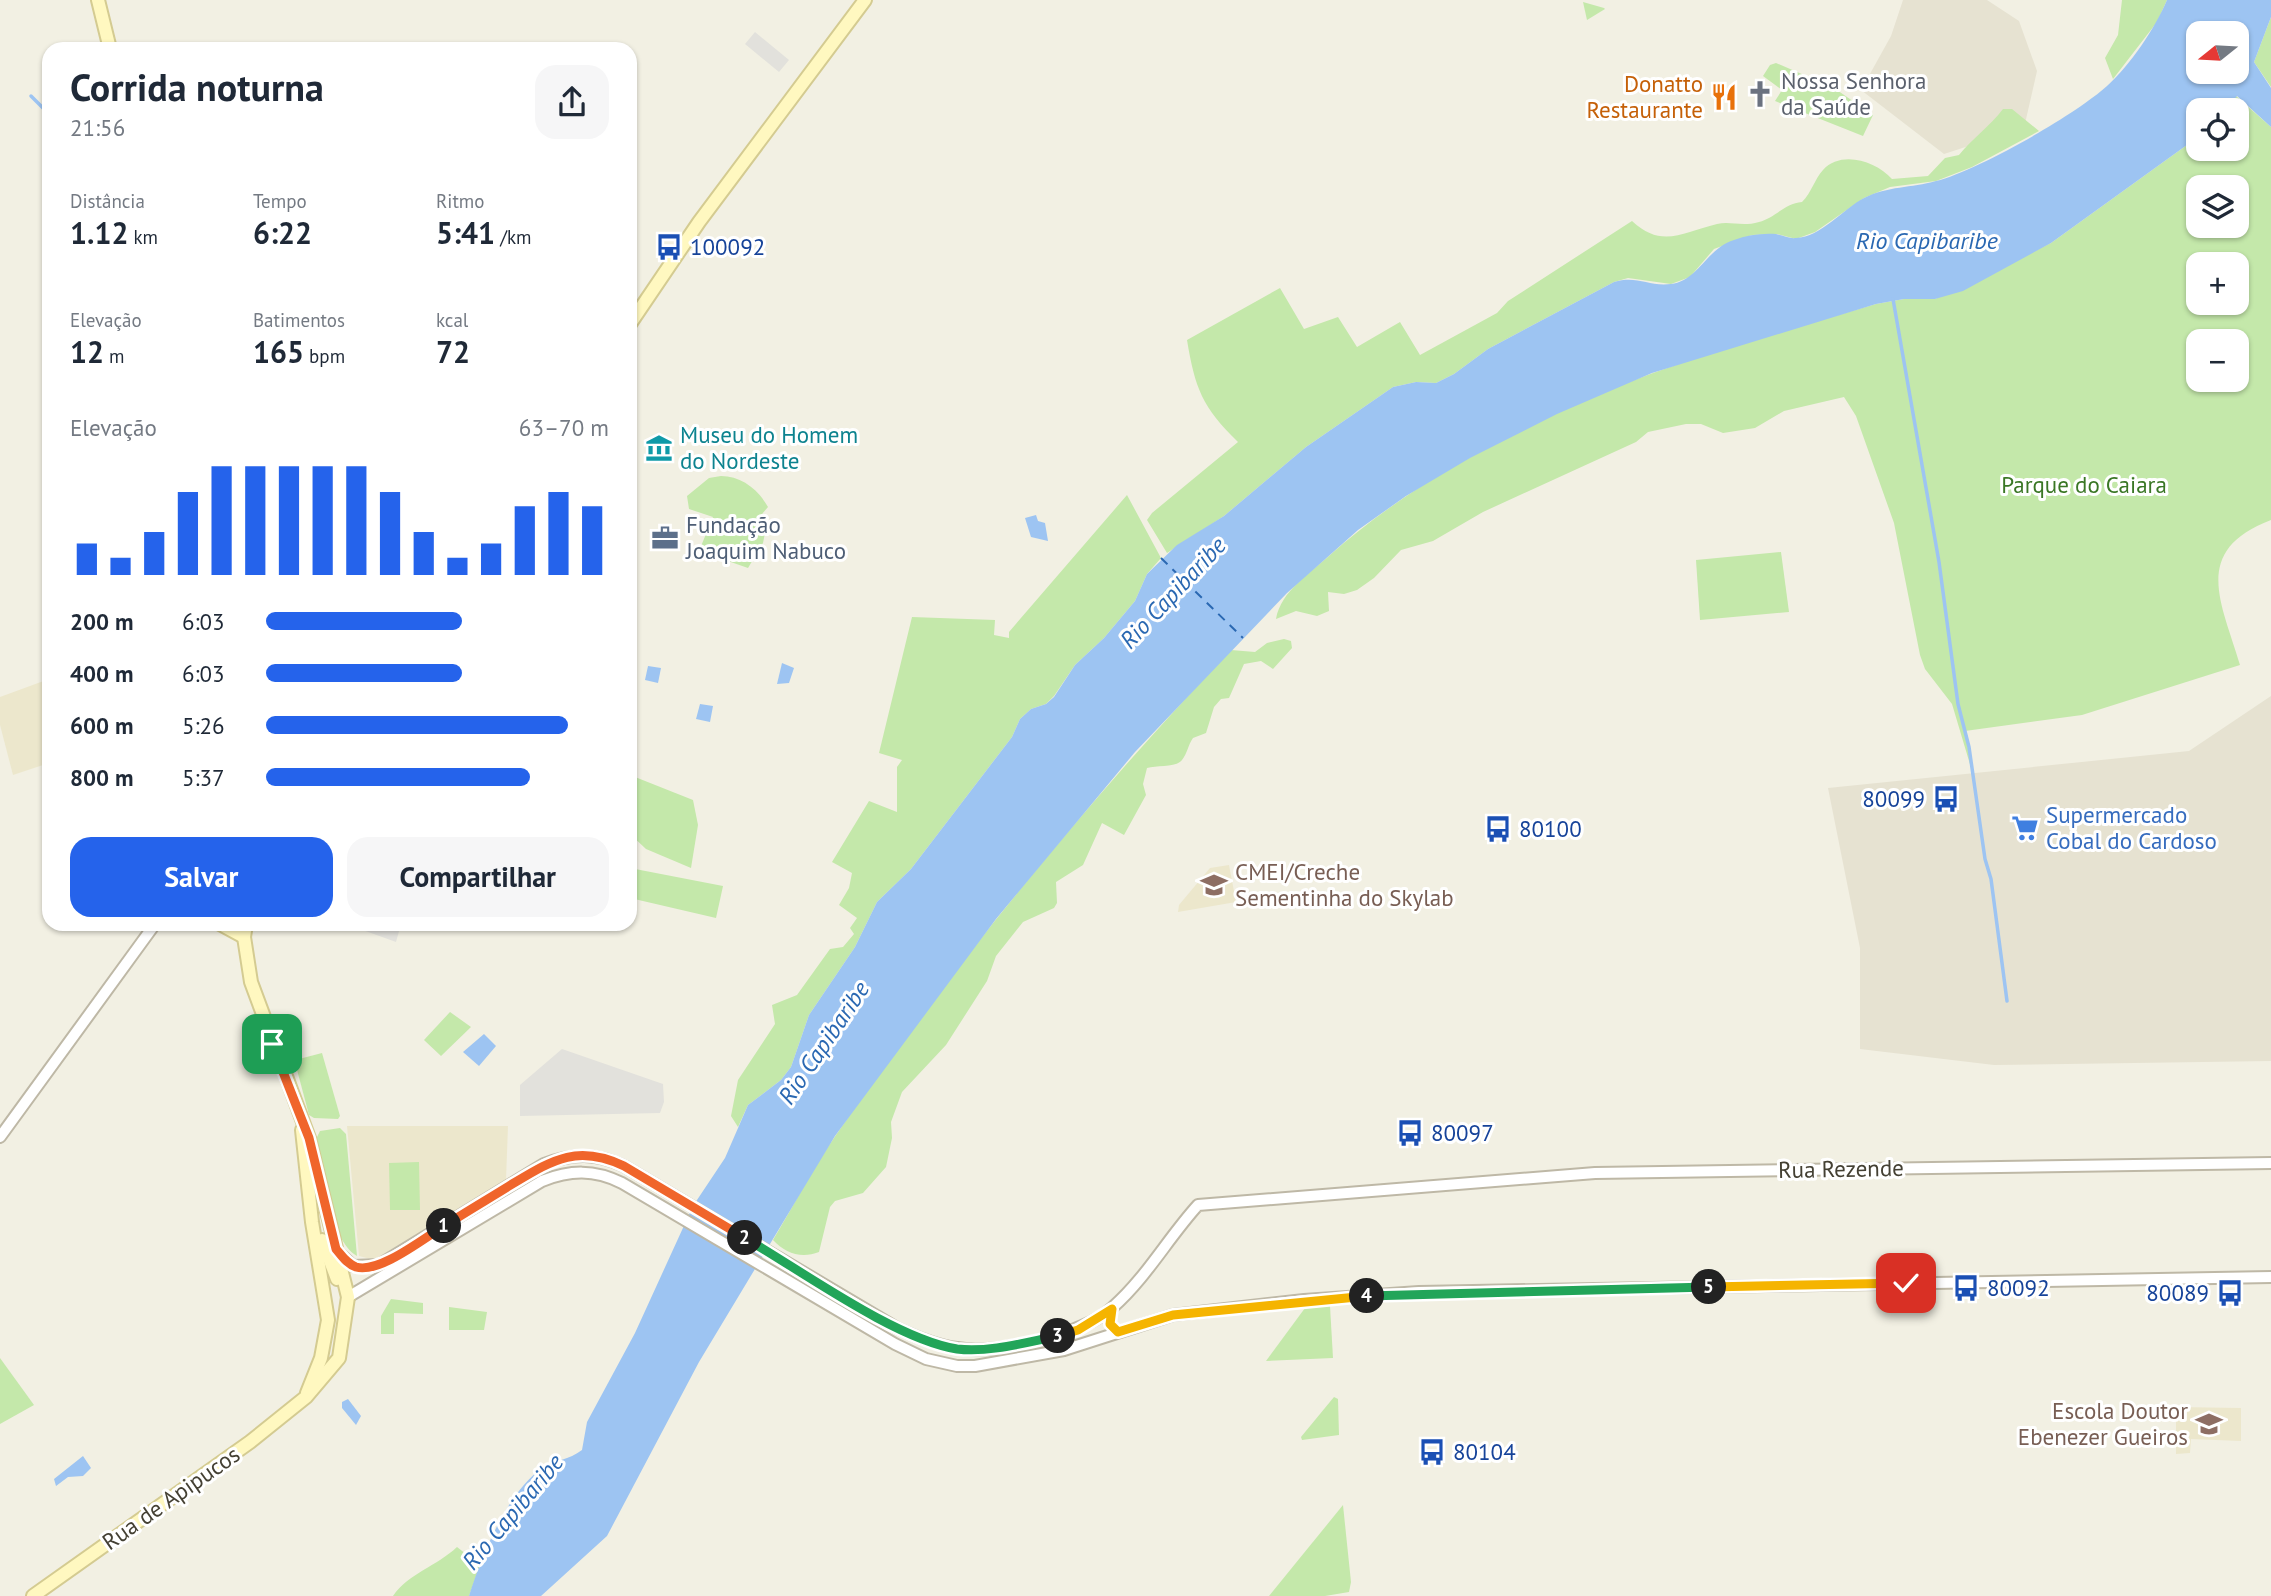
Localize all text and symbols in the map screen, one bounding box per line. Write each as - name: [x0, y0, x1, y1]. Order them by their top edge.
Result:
- north arrow: [2186, 21, 2249, 84]
- map controls: [2186, 21, 2249, 392]
- text: Corrida noturna: [70, 62, 324, 111]
- button: share: [535, 65, 609, 139]
- place label: Nossa Senhora da Saúde: [1781, 66, 1926, 121]
- place label: Donatto Restaurante: [1586, 69, 1703, 124]
- church icon: Nossa Senhora da Saúde: [1745, 79, 1775, 109]
- restaurant icon: Donatto Restaurante: [1709, 82, 1739, 112]
- button: locate: [2186, 98, 2249, 161]
- text: 21:56: [70, 113, 125, 142]
- button: layers: [2186, 175, 2249, 238]
- text: Distância: [70, 189, 145, 213]
- text: Tempo: [253, 189, 307, 213]
- text: Ritmo: [436, 189, 484, 213]
- text: 1.12: [70, 213, 128, 252]
- text: 6:22: [253, 213, 312, 252]
- text: 5:41: [436, 213, 495, 252]
- text: km: [128, 225, 158, 249]
- text: /km: [495, 225, 531, 249]
- water label: Rio Capibaribe: [1856, 225, 1998, 256]
- bus stop icon: 100092: [654, 232, 684, 262]
- place label: 100092: [690, 232, 765, 261]
- button: +: [2186, 252, 2249, 315]
- text: Elevação: [70, 308, 142, 332]
- text: Batimentos: [253, 308, 345, 332]
- text: kcal: [436, 308, 468, 332]
- button: −: [2186, 329, 2249, 392]
- text: 12: [70, 332, 104, 371]
- text: 165: [253, 332, 304, 371]
- text: 72: [436, 332, 470, 371]
- text: m: [104, 344, 125, 368]
- text: bpm: [304, 344, 345, 368]
- text: Elevação: [70, 413, 157, 442]
- text: 63–70 m: [519, 413, 609, 442]
- place label: Museu do Homem do Nordeste: [680, 420, 858, 475]
- museum icon: Museu do Homem do Nordeste: [644, 433, 674, 463]
- park label: Parque do Caiara: [2001, 470, 2167, 499]
- place label: Fundação Joaquim Nabuco: [685, 510, 846, 565]
- office icon: Fundação Joaquim Nabuco: [650, 523, 680, 553]
- water label: Rio Capibaribe: [1113, 530, 1232, 655]
- text: 200 m: [70, 607, 133, 636]
- text: 6:03: [182, 607, 225, 636]
- text: 400 m: [70, 659, 133, 688]
- text: 6:03: [182, 659, 225, 688]
- text: 600 m: [70, 711, 133, 740]
- text: 5:26: [182, 711, 225, 740]
- text: 800 m: [70, 763, 133, 792]
- text: 5:37: [182, 763, 225, 792]
- place label: 80099: [1862, 784, 1925, 813]
- bus stop icon: 80099: [1931, 784, 1961, 814]
- place label: Supermercado Cobal do Cardoso: [2046, 800, 2217, 855]
- supermarket icon: Supermercado Cobal do Cardoso: [2010, 813, 2040, 843]
- bus stop icon: 80100: [1483, 814, 1513, 844]
- place label: 80100: [1519, 814, 1582, 843]
- button: Salvar: [70, 837, 333, 917]
- button: Compartilhar: [347, 837, 609, 917]
- place label: CMEI/Creche Sementinha do Skylab: [1235, 857, 1454, 912]
- school or university icon: CMEI/Creche Sementinha do Skylab: [1199, 870, 1229, 900]
- water label: Rio Capibaribe: [771, 975, 876, 1110]
- pin: [242, 1014, 302, 1074]
- icon: arrive: [253, 1025, 291, 1063]
- bus stop icon: 80097: [1395, 1118, 1425, 1148]
- place label: 80097: [1431, 1118, 1494, 1147]
- street label: Rua Rezende: [1778, 1153, 1904, 1184]
- pin: 1: [426, 1208, 462, 1244]
- text: 1: [438, 1213, 449, 1237]
- pin: 2: [728, 1220, 762, 1256]
- text: 2: [739, 1225, 750, 1249]
- pin: [1876, 1253, 1936, 1313]
- icon: check: [1887, 1264, 1925, 1302]
- pin: 5: [1692, 1270, 1726, 1304]
- bus stop icon: 80092: [1951, 1273, 1981, 1303]
- place label: 80092: [1987, 1273, 2050, 1302]
- text: 5: [1703, 1274, 1714, 1298]
- pin: 4: [1350, 1278, 1384, 1314]
- place label: 80089: [2146, 1278, 2209, 1307]
- bus stop icon: 80089: [2215, 1278, 2245, 1308]
- text: 4: [1361, 1283, 1372, 1307]
- pin: 3: [1040, 1318, 1076, 1354]
- text: 3: [1052, 1323, 1063, 1347]
- place label: Escola Doutor Ebenezer Gueiros: [2018, 1396, 2188, 1451]
- school or university icon: Escola Doutor Ebenezer Gueiros: [2194, 1409, 2224, 1439]
- bus stop icon: 80104: [1417, 1437, 1447, 1467]
- place label: 80104: [1453, 1437, 1516, 1466]
- street label: Rua de Apipucos: [96, 1439, 245, 1556]
- water label: Rio Capibaribe: [455, 1447, 570, 1576]

